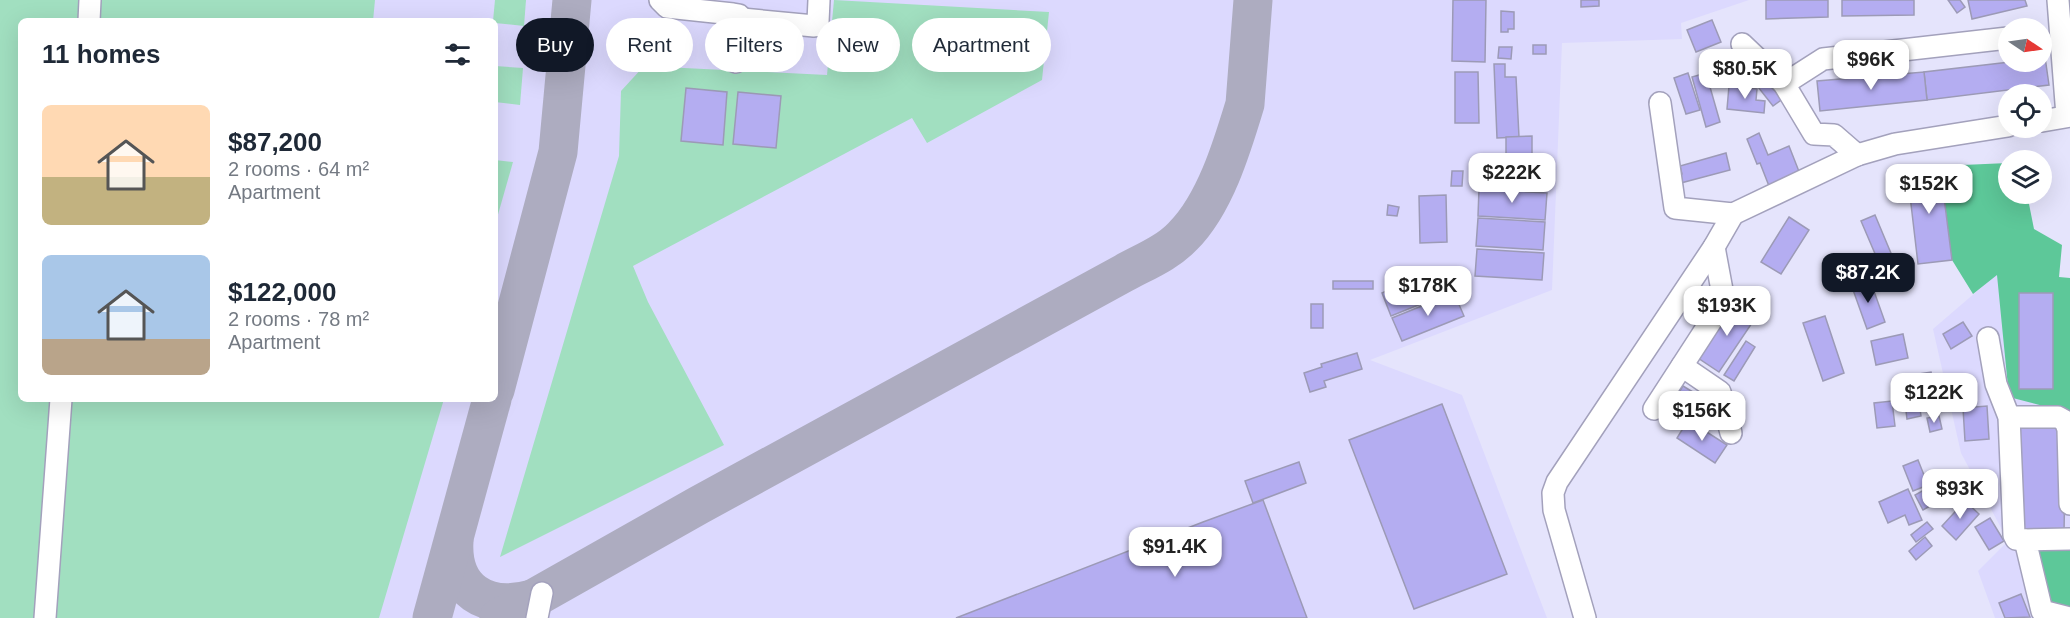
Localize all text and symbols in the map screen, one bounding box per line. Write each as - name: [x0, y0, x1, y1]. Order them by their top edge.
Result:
- chip: Buy: [516, 18, 594, 72]
- chip: Rent: [606, 18, 693, 72]
- chip: Filters: [705, 18, 804, 72]
- chip: New: [816, 18, 900, 72]
- chip: Apartment: [912, 18, 1051, 72]
- north arrow: [1998, 18, 2052, 72]
- map controls: [1998, 18, 2052, 204]
- icon: filters: [441, 38, 474, 71]
- text: 11 homes: [42, 39, 161, 69]
- pin: $96K: [1835, 40, 1907, 91]
- text: $96K: [1847, 48, 1895, 70]
- pin: $80.5K: [1696, 49, 1794, 100]
- text: $80.5K: [1713, 57, 1777, 79]
- button: locate: [1998, 84, 2052, 138]
- text: $87,200: [228, 127, 322, 157]
- icon: home: [90, 129, 162, 201]
- button: layers: [1998, 150, 2052, 204]
- pin: $222K: [1470, 153, 1554, 204]
- text: 2 rooms · 64 m²: [228, 158, 369, 180]
- text: $222K: [1483, 161, 1541, 183]
- pin: $152K: [1887, 164, 1971, 215]
- text: $152K: [1900, 172, 1958, 194]
- text: Apartment: [228, 181, 320, 203]
- pin: $87.2K: [1819, 253, 1917, 304]
- text: $87.2K: [1836, 261, 1900, 283]
- pin: $178K: [1386, 266, 1470, 317]
- text: $178K: [1399, 274, 1457, 296]
- text: $122,000: [228, 277, 336, 307]
- icon: home: [90, 279, 162, 351]
- pin: $193K: [1685, 286, 1769, 337]
- text: $193K: [1698, 294, 1756, 316]
- text: 2 rooms · 78 m²: [228, 308, 369, 330]
- text: Apartment: [228, 331, 320, 353]
- pin: $122K: [1892, 373, 1976, 424]
- text: $122K: [1905, 381, 1963, 403]
- pin: $156K: [1660, 391, 1744, 442]
- text: $156K: [1673, 399, 1731, 421]
- pin: $93K: [1924, 469, 1996, 520]
- text: $93K: [1936, 477, 1984, 499]
- pin: $91.4K: [1126, 527, 1224, 578]
- text: $91.4K: [1143, 535, 1207, 557]

